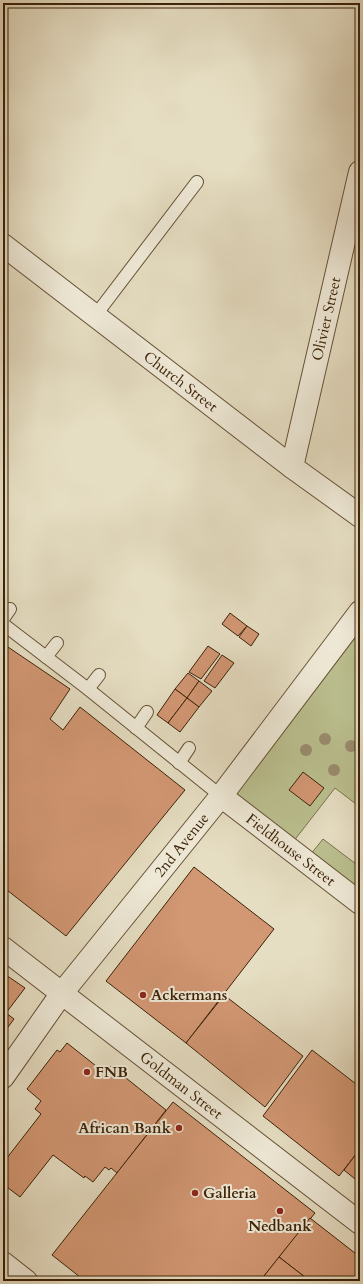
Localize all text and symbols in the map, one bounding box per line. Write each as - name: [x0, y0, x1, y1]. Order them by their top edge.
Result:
- street label: Olivier Street: [307, 275, 346, 363]
- street label: Church Street: [139, 347, 222, 417]
- street label: 2nd Avenue: [150, 809, 214, 881]
- street label: Fieldhouse Street: [242, 809, 340, 891]
- place label: Ackermans: [151, 985, 227, 1005]
- marker: Ackermans: [138, 990, 148, 1000]
- street label: Goldman Street: [136, 1047, 227, 1124]
- place label: FNB: [95, 1062, 128, 1082]
- marker: FNB: [82, 1067, 92, 1077]
- place label: African Bank: [78, 1118, 172, 1138]
- marker: African Bank: [174, 1123, 184, 1133]
- place label: Galleria: [203, 1183, 257, 1203]
- marker: Galleria: [190, 1188, 200, 1198]
- marker: Nedbank: [275, 1206, 285, 1216]
- place label: Nedbank: [248, 1216, 312, 1236]

